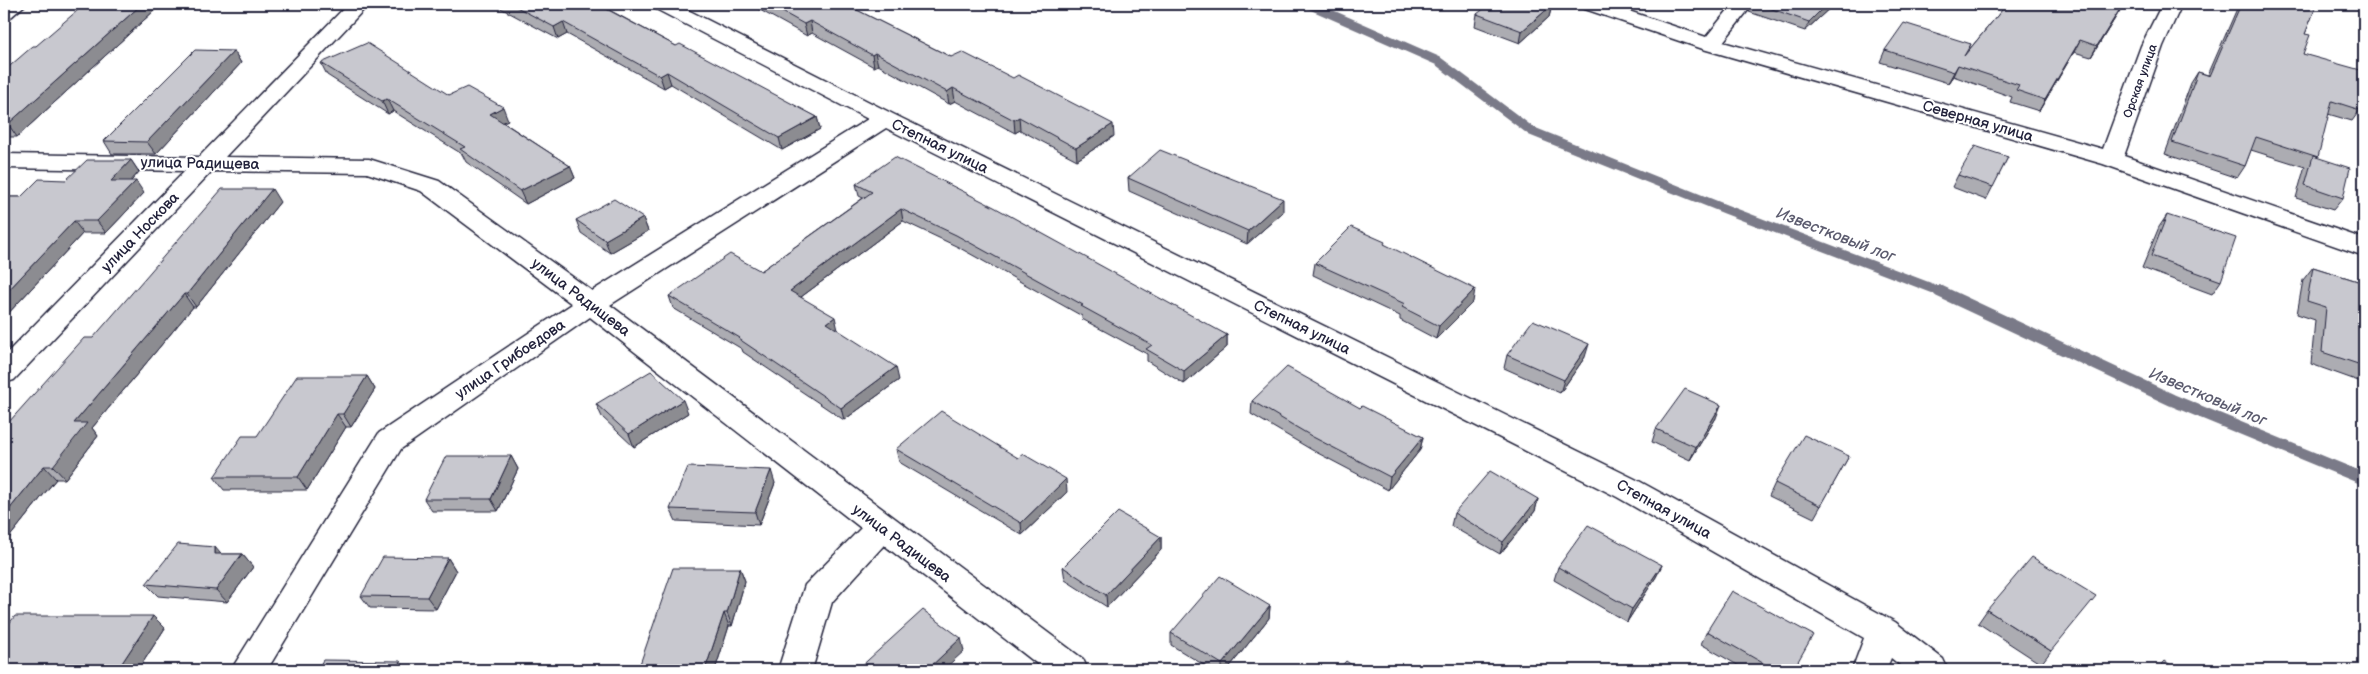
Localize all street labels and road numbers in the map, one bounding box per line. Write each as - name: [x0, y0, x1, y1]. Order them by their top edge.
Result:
- street label: Орская улица: [2120, 42, 2161, 120]
- street label: Северная улица: [1920, 97, 2036, 146]
- street label: Степная улица: [888, 115, 991, 178]
- street label: улица Радищева: [140, 153, 260, 174]
- street label: улица Носкова: [97, 188, 183, 276]
- street label: улица Радищева: [528, 254, 634, 341]
- street label: Степная улица: [1250, 296, 1353, 359]
- street label: улица Грибоедова: [452, 315, 569, 403]
- street label: Степная улица: [1613, 476, 1715, 543]
- street label: улица Радищева: [849, 500, 955, 587]

